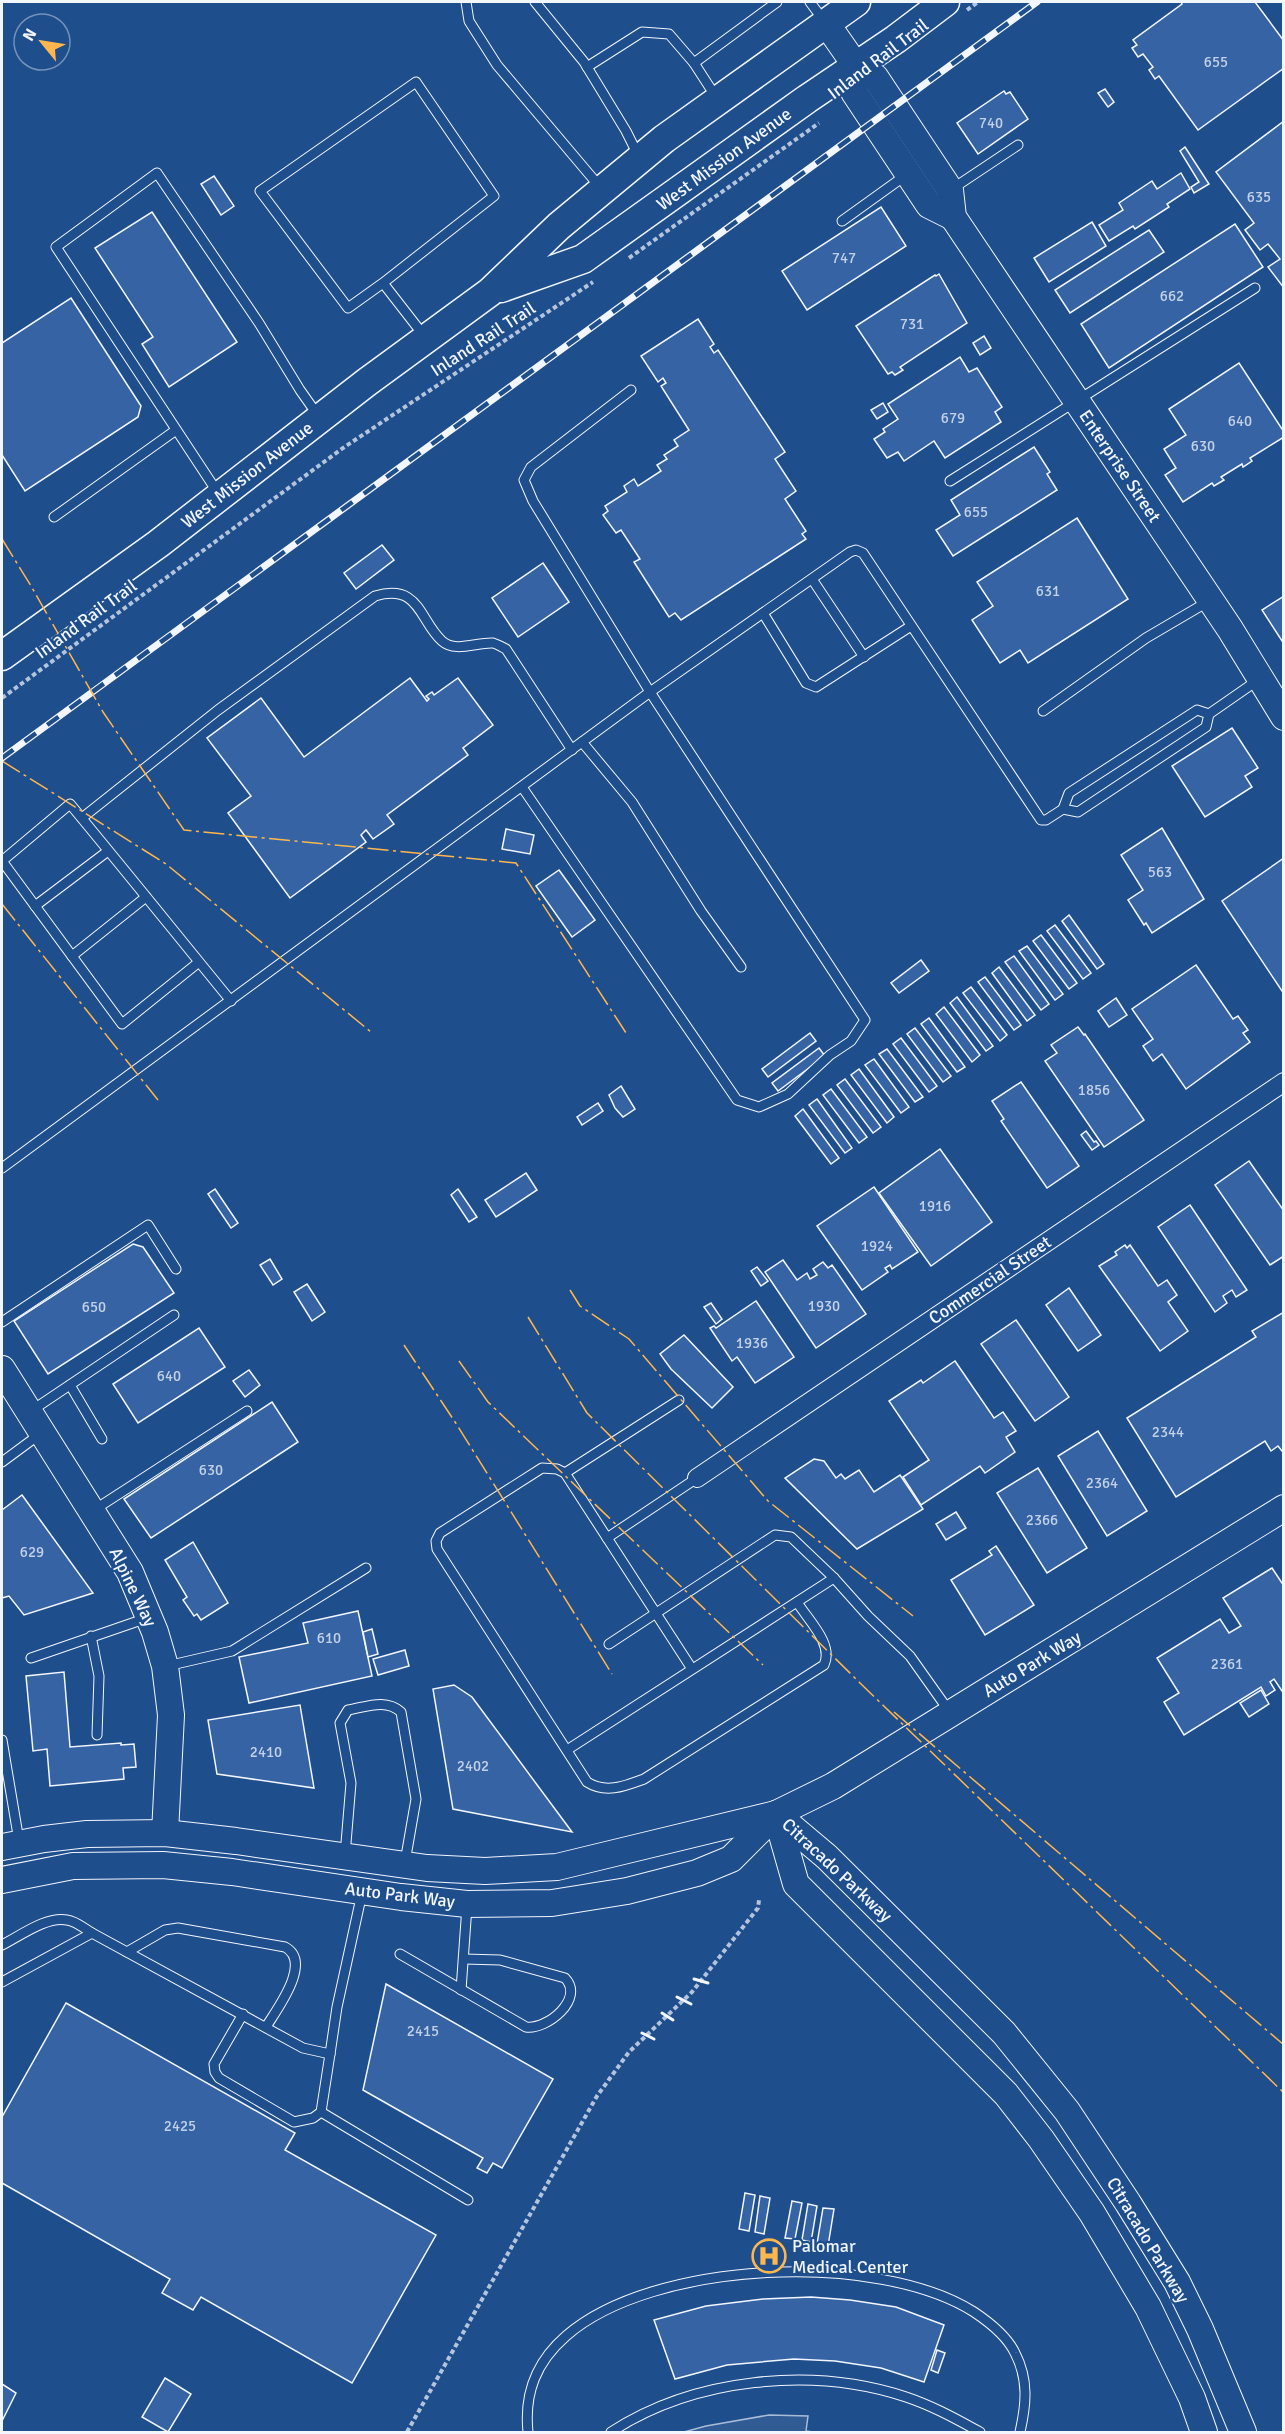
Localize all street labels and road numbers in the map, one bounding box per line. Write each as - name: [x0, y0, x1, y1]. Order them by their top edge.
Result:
- street label: Inland Rail Trail: [823, 14, 933, 104]
- street label: West Mission Avenue: [652, 103, 796, 215]
- street label: Inland Rail Trail: [426, 297, 540, 381]
- street label: Enterprise Street: [1074, 406, 1166, 526]
- street label: West Mission Avenue: [177, 417, 317, 533]
- street label: Inland Rail Trail: [31, 575, 141, 663]
- street label: Commercial Street: [925, 1231, 1055, 1329]
- street label: Alpine Way: [104, 1544, 162, 1631]
- street label: Auto Park Way: [979, 1626, 1086, 1702]
- street label: Citracado Parkway: [777, 1813, 897, 1927]
- street label: Auto Park Way: [344, 1877, 457, 1913]
- street label: Citracado Parkway: [1102, 2173, 1194, 2307]

